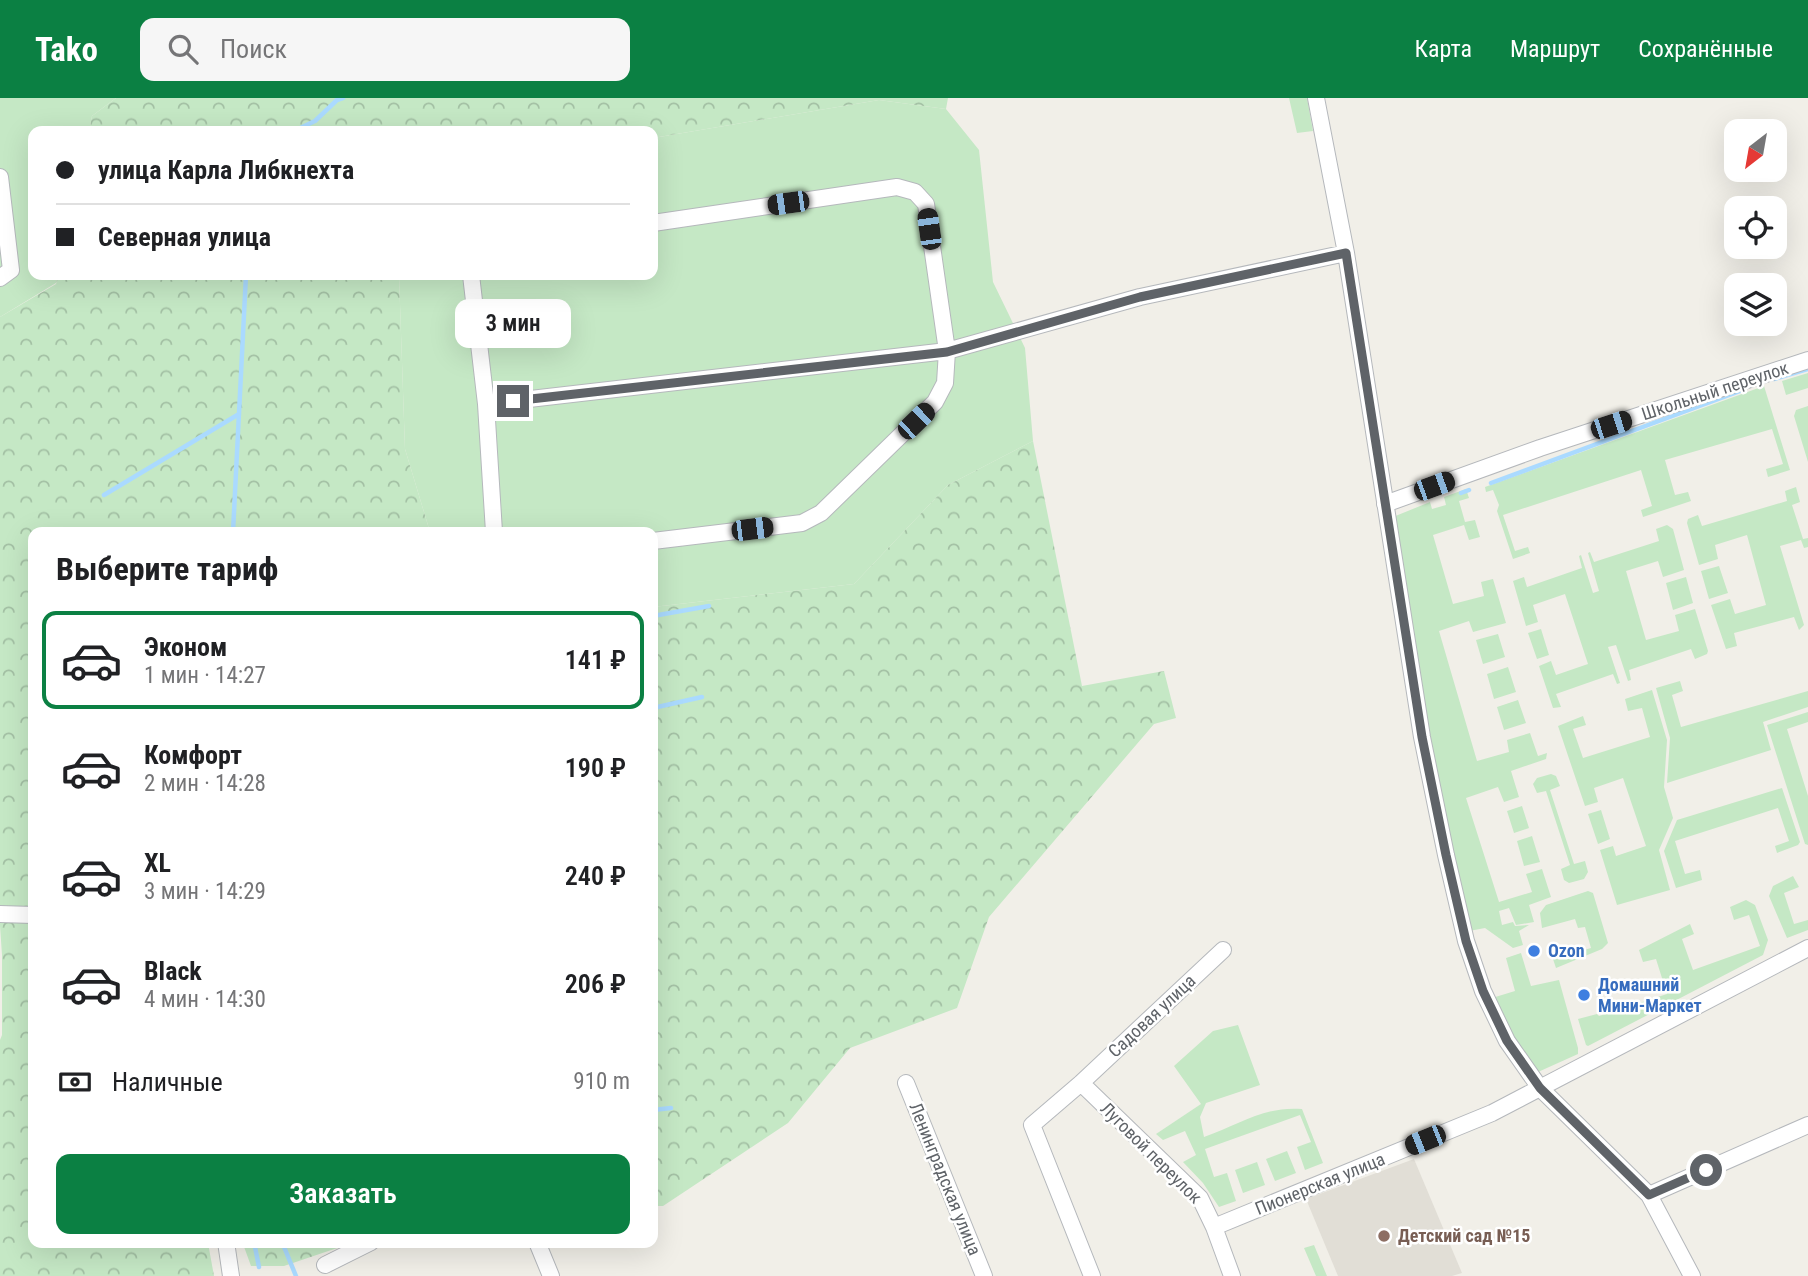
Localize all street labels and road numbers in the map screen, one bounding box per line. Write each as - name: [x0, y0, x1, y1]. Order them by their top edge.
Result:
- street label: Школьный переулок: [1639, 357, 1791, 424]
- street label: Садовая улица: [1104, 970, 1200, 1061]
- street label: Луговой переулок: [1096, 1098, 1207, 1208]
- street label: Ленинградская улица: [905, 1099, 986, 1258]
- street label: Пионерская улица: [1252, 1148, 1388, 1219]

